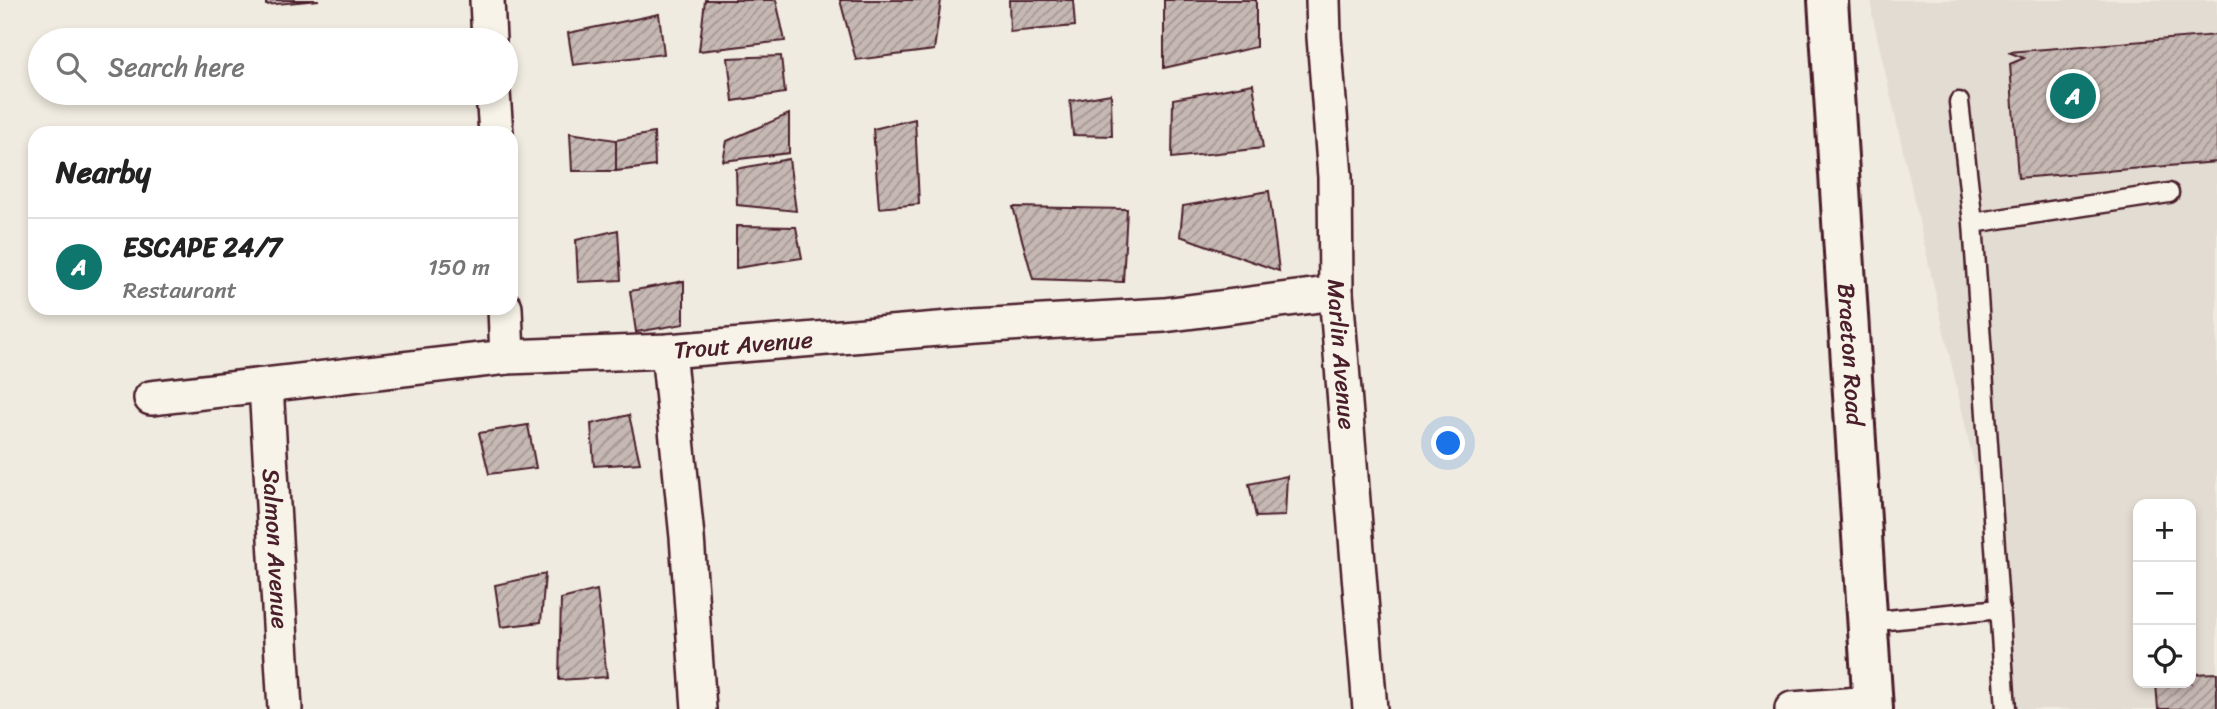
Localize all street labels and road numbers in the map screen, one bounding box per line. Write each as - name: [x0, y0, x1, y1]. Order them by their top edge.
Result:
- street label: Marlin Avenue: [1315, 279, 1368, 431]
- street label: Braeton Road: [1825, 282, 1876, 429]
- street label: Trout Avenue: [672, 318, 815, 371]
- street label: Salmon Avenue: [250, 467, 301, 630]

